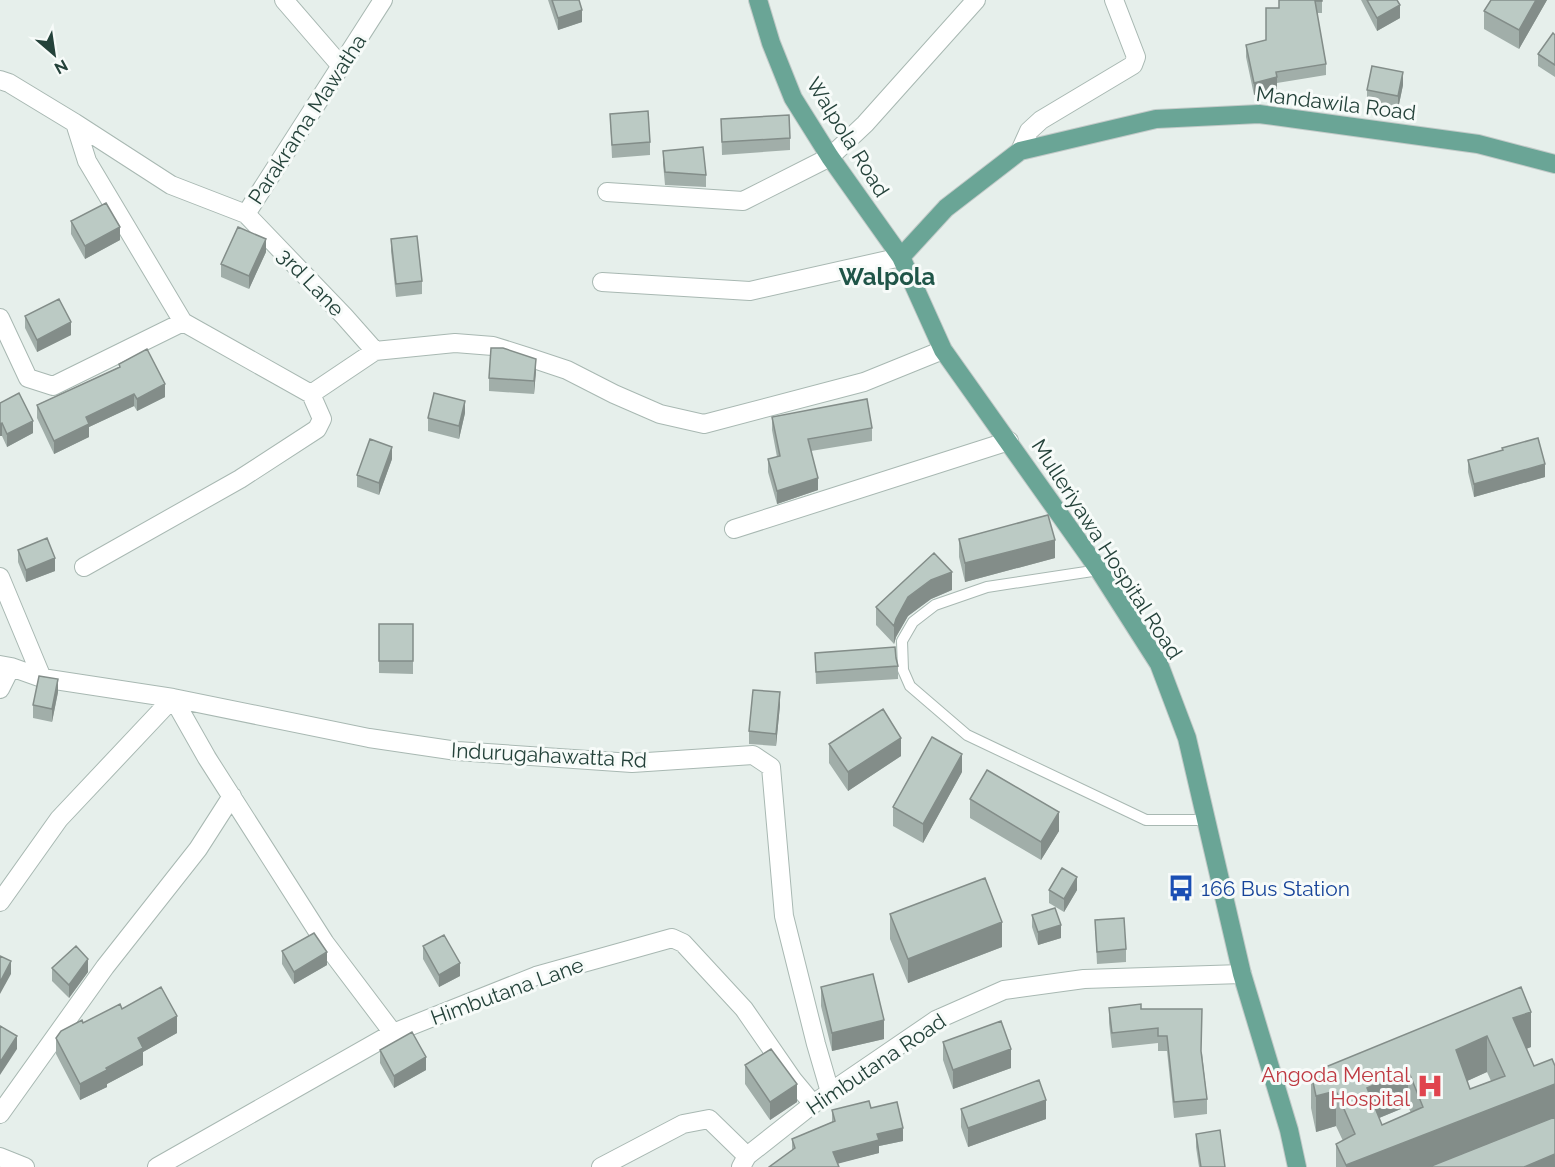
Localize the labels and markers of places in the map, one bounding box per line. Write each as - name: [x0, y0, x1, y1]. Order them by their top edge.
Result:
- bus stop icon: 166 Bus Station: [1166, 873, 1196, 903]
- place label: 166 Bus Station: [1201, 876, 1350, 901]
- place label: Angoda Mental Hospital: [1261, 1062, 1410, 1111]
- hospital icon: Angoda Mental Hospital: [1415, 1071, 1445, 1101]

